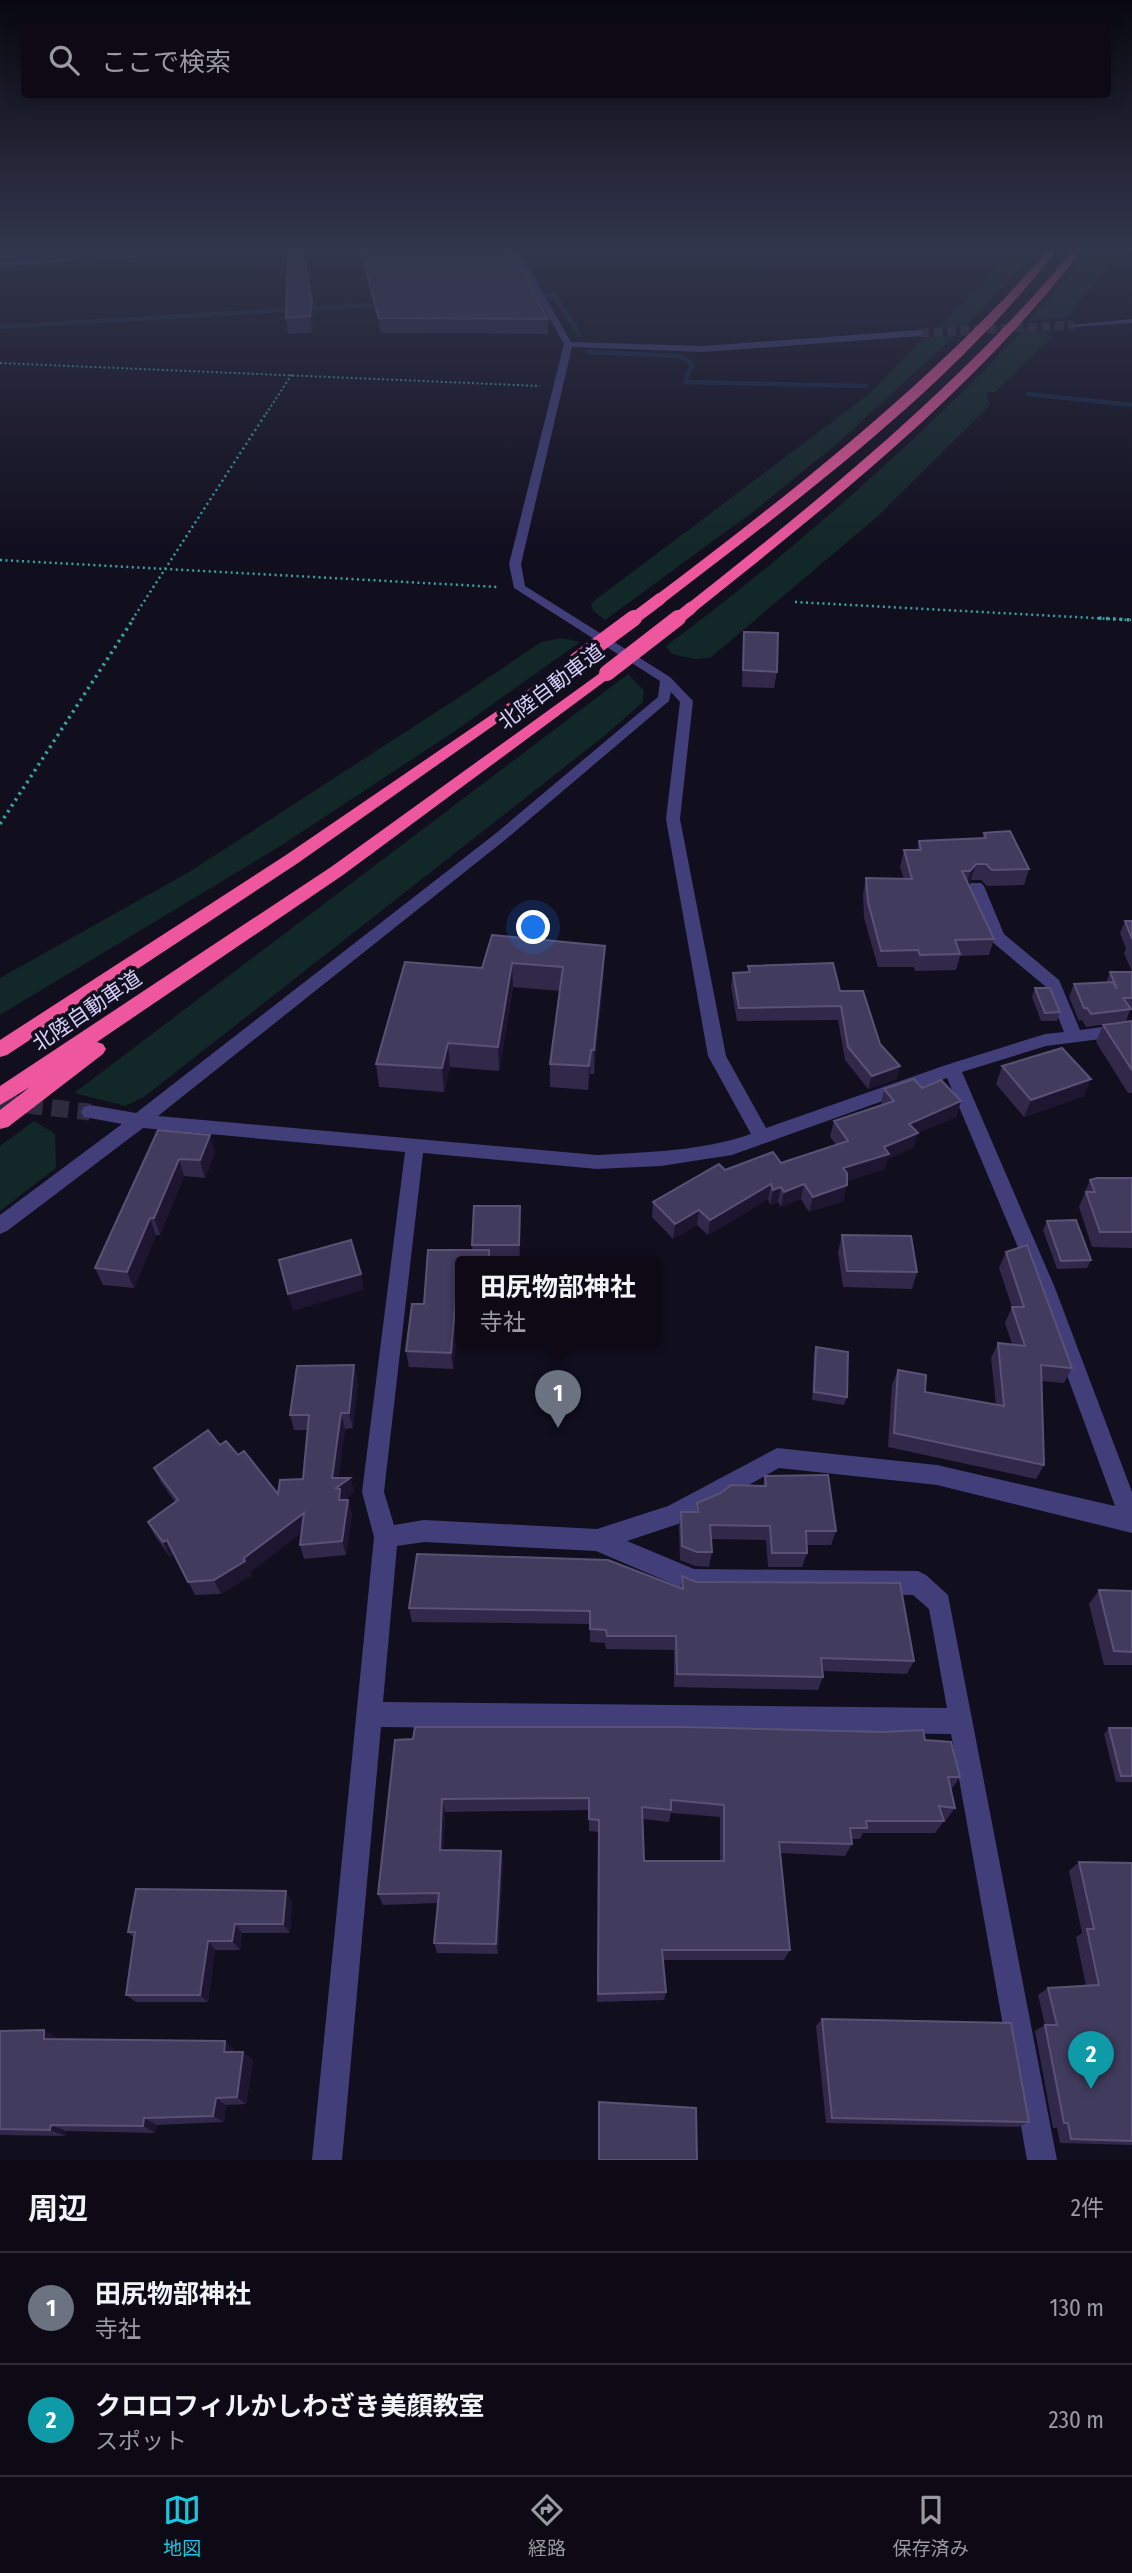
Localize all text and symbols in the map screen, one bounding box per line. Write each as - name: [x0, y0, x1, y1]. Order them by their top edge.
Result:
- search box: [21, 21, 1111, 98]
- icon: search: [45, 41, 83, 79]
- text: ここで検索: [101, 47, 231, 78]
- street label: 北陸自動車道: [493, 639, 609, 735]
- your location: [516, 910, 550, 944]
- street label: 北陸自動車道: [28, 965, 146, 1057]
- popup: [455, 1256, 661, 1347]
- text: 田尻物部神社: [480, 1272, 636, 1303]
- text: 寺社: [480, 1308, 526, 1336]
- pin: 1: [535, 1370, 581, 1428]
- pin: 2: [1068, 2031, 1114, 2089]
- text: 周辺: [28, 2191, 88, 2227]
- text: 2件: [1071, 2194, 1104, 2222]
- text: 田尻物部神社: [95, 2279, 251, 2310]
- text: 1: [46, 2294, 56, 2322]
- text: 130 m: [1050, 2294, 1104, 2322]
- text: 寺社: [95, 2315, 141, 2343]
- text: クロロフィルかしわざき美顔教室: [95, 2391, 484, 2422]
- text: 2: [46, 2406, 56, 2434]
- text: 230 m: [1048, 2406, 1104, 2434]
- text: スポット: [95, 2427, 187, 2455]
- tab: 地図: [163, 2491, 201, 2560]
- tab: 経路: [528, 2491, 566, 2560]
- tab: 保存済み: [893, 2491, 969, 2560]

